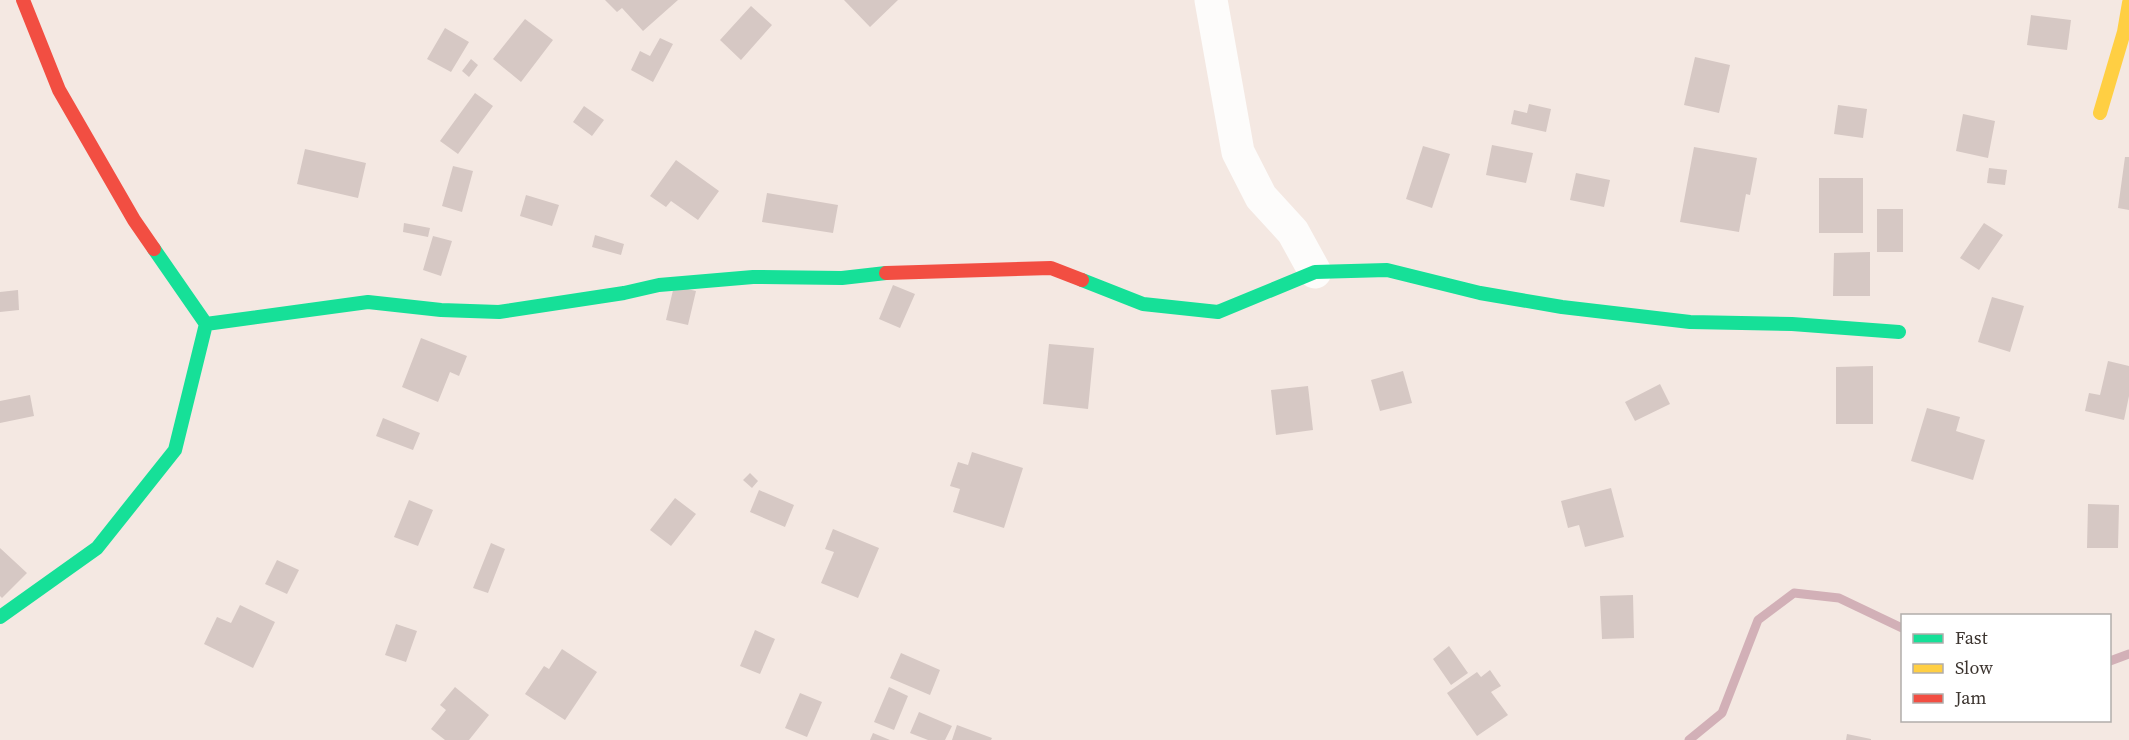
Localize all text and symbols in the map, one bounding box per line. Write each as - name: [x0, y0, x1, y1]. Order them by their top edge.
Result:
- legend: [1901, 614, 2111, 722]
- text: Fast: [1955, 625, 1988, 650]
- text: Slow: [1955, 655, 1993, 680]
- text: Jam: [1954, 685, 1987, 710]

